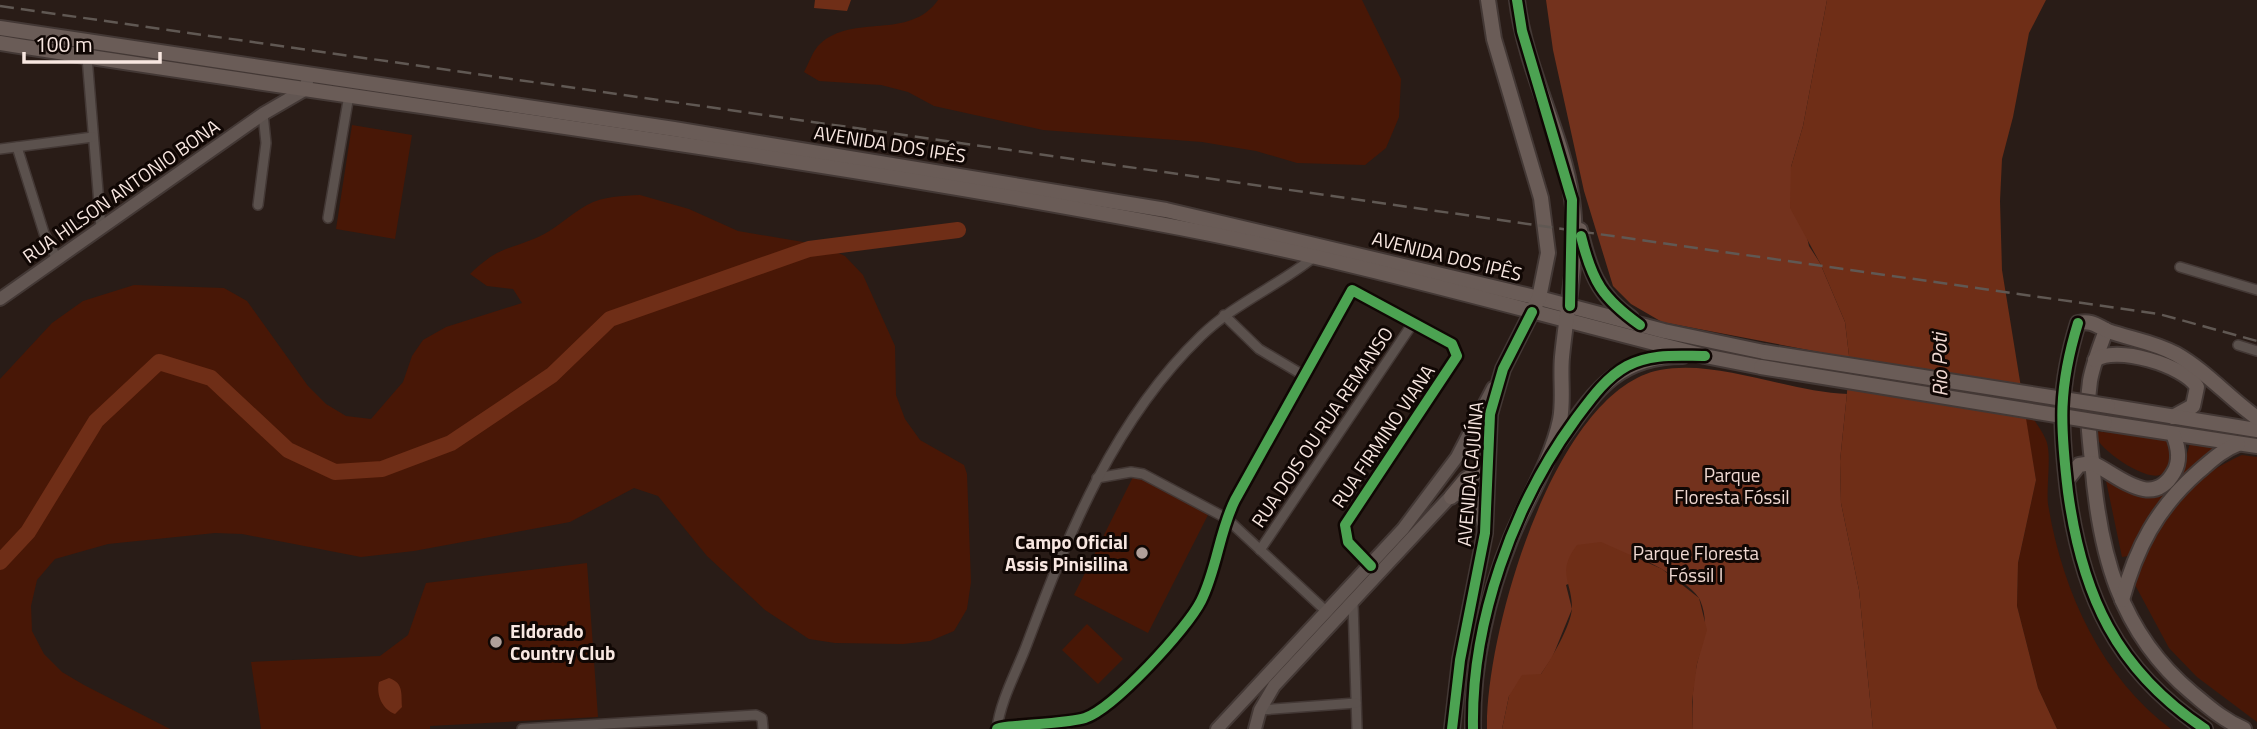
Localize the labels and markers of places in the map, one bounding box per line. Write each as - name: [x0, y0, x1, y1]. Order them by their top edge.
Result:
- place label: Campo Oficial Assis Pinisilina: [1005, 527, 1128, 578]
- marker: Campo Oficial Assis Pinisilina: [1134, 545, 1150, 561]
- place label: Eldorado Country Club: [510, 616, 615, 667]
- marker: Eldorado Country Club: [488, 634, 504, 650]

